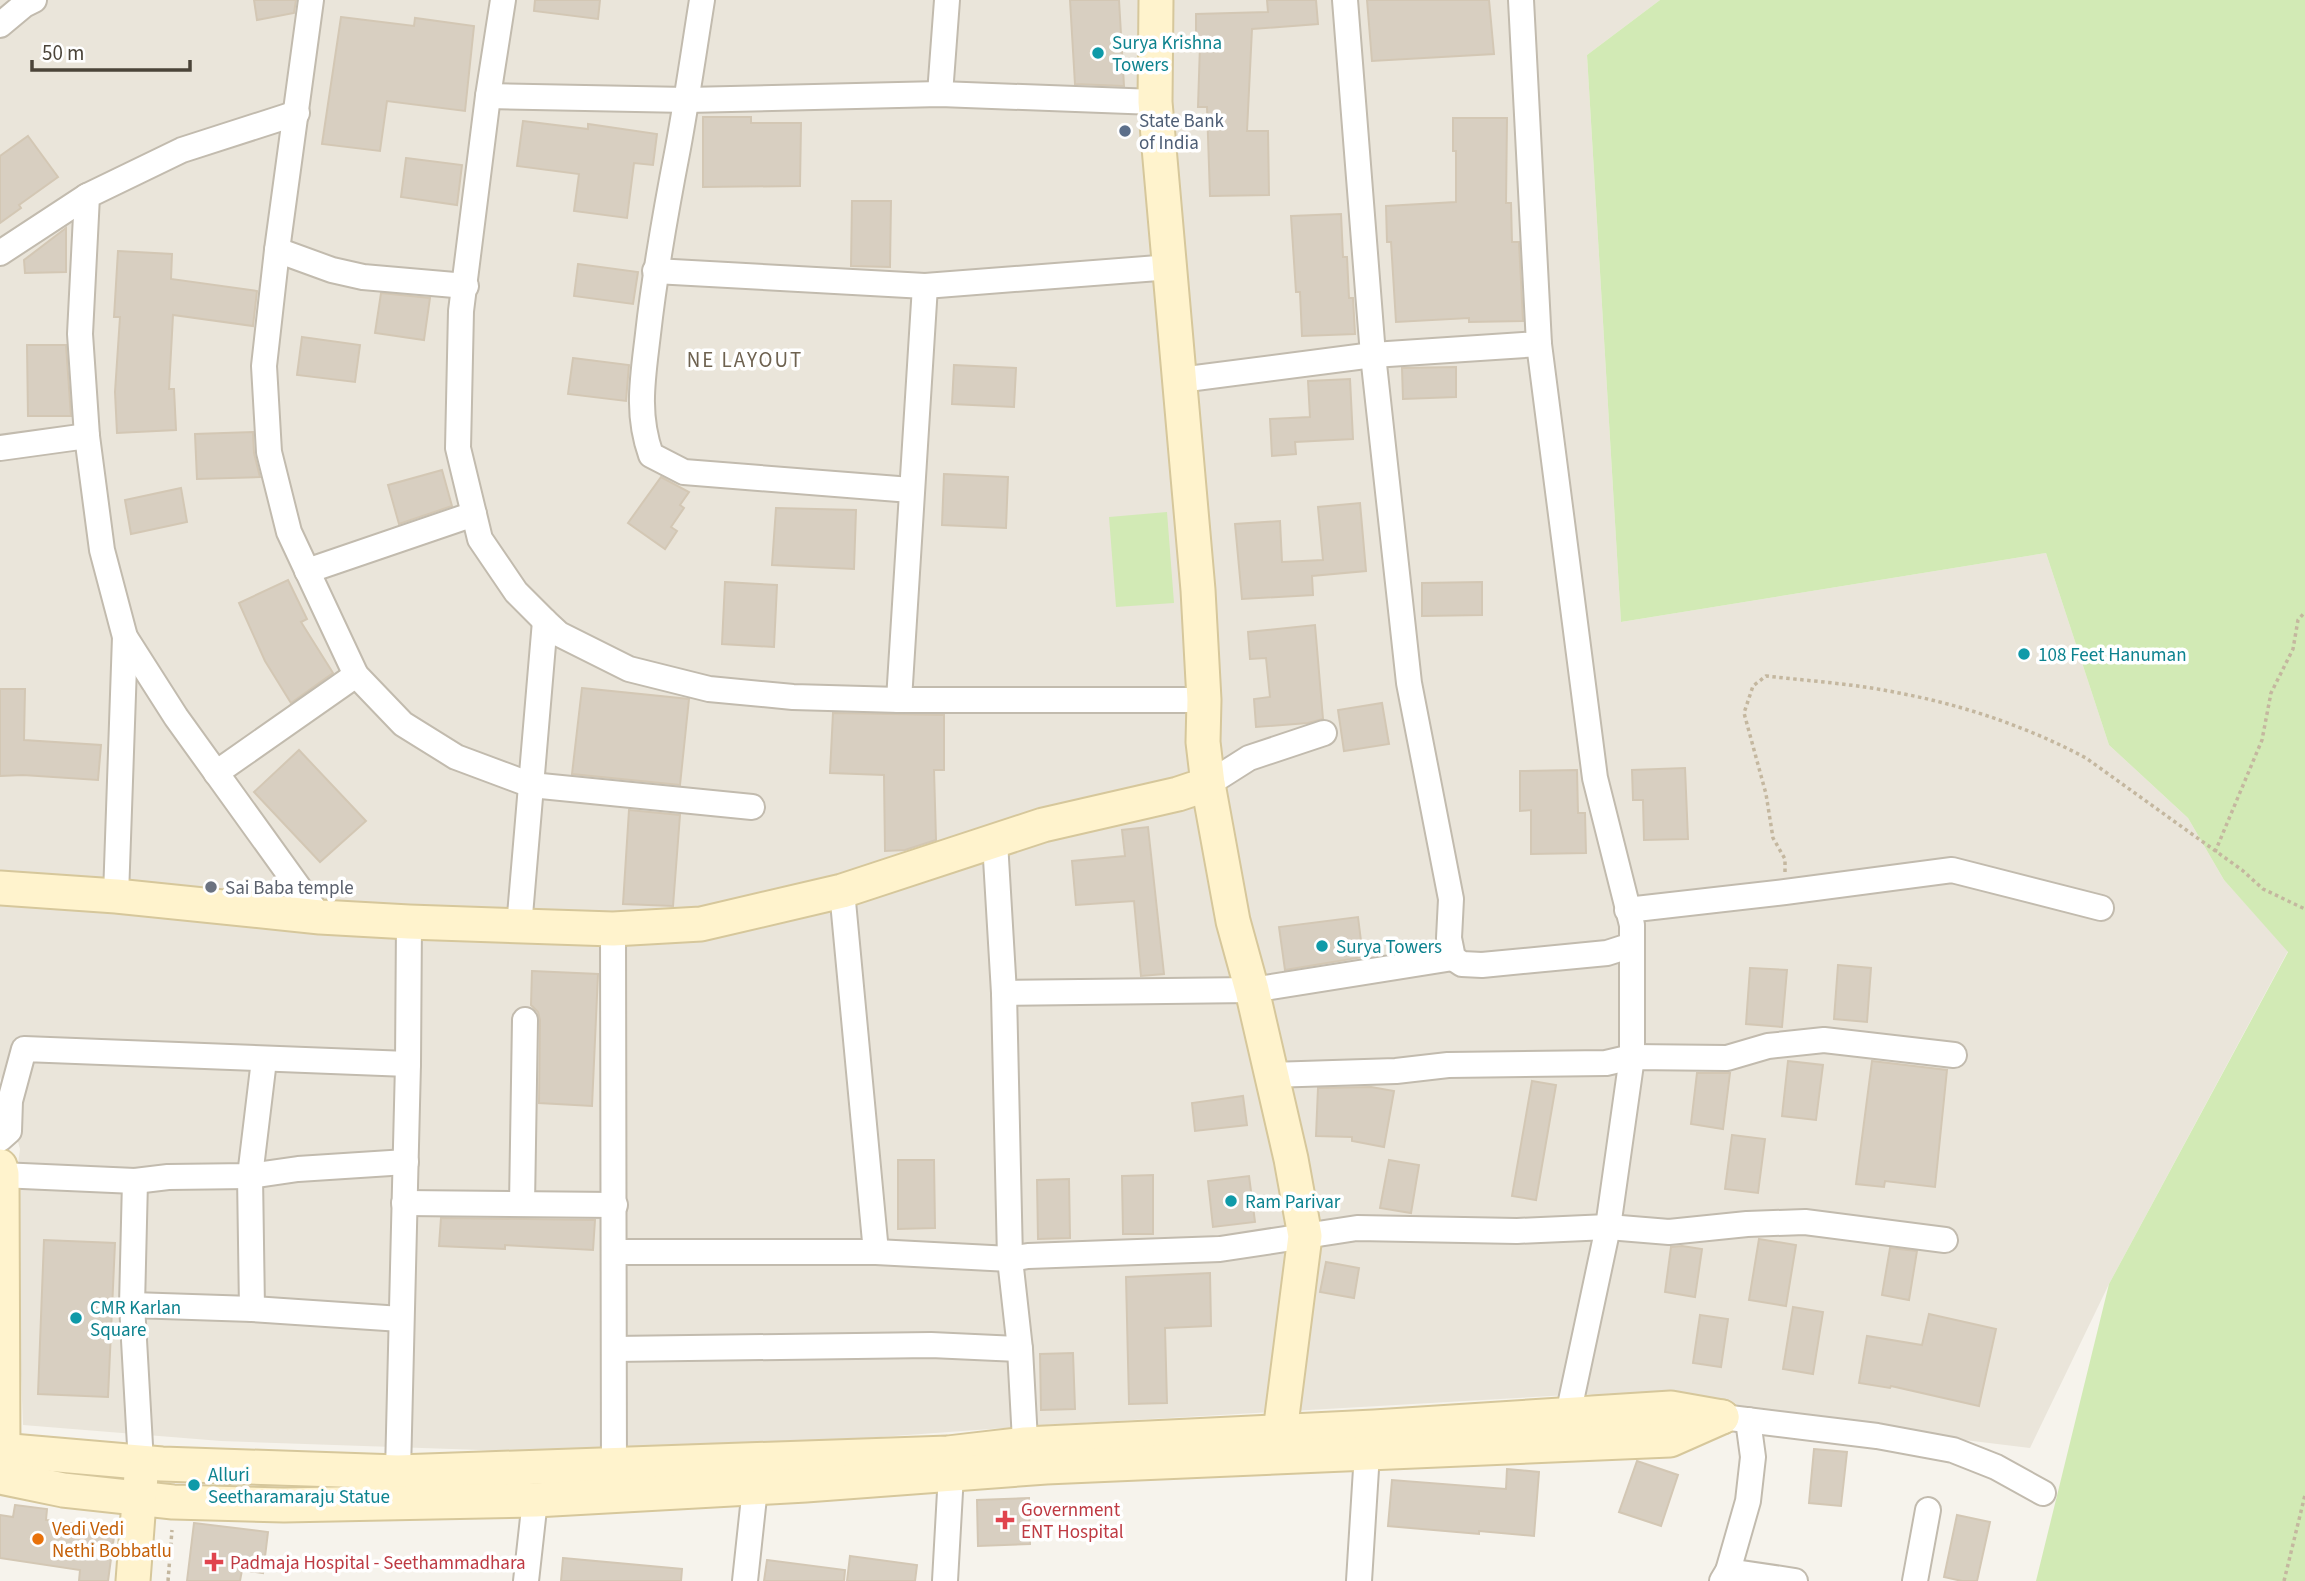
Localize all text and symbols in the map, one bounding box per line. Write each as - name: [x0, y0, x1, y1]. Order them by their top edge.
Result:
- scale bar: [32, 28, 189, 72]
- place label: Surya Krishna Towers: [1112, 30, 1222, 79]
- text: 50 m: [42, 38, 84, 68]
- marker: Surya Krishna Towers: [1090, 45, 1106, 61]
- place label: State Bank of India: [1139, 108, 1225, 157]
- marker: State Bank of India: [1117, 123, 1133, 139]
- district label: NE LAYOUT: [687, 345, 803, 375]
- place label: 108 Feet Hanuman: [2038, 642, 2187, 669]
- marker: 108 Feet Hanuman: [2016, 646, 2032, 662]
- place label: Sai Baba temple: [225, 875, 354, 902]
- marker: Sai Baba temple: [203, 879, 219, 895]
- place label: Surya Towers: [1336, 934, 1442, 961]
- marker: Surya Towers: [1314, 938, 1330, 954]
- place label: Ram Parivar: [1245, 1189, 1341, 1216]
- marker: Ram Parivar: [1223, 1193, 1239, 1209]
- place label: CMR Karlan Square: [90, 1295, 181, 1344]
- marker: CMR Karlan Square: [68, 1310, 84, 1326]
- place label: Alluri Seetharamaraju Statue: [208, 1462, 390, 1511]
- marker: Alluri Seetharamaraju Statue: [186, 1477, 202, 1493]
- place label: Government ENT Hospital: [1021, 1497, 1124, 1546]
- marker: Government ENT Hospital: [995, 1510, 1015, 1530]
- place label: Vedi Vedi Nethi Bobbatlu: [52, 1516, 172, 1565]
- marker: Vedi Vedi Nethi Bobbatlu: [30, 1531, 46, 1547]
- place label: Padmaja Hospital - Seethammadhara: [230, 1550, 526, 1577]
- marker: Padmaja Hospital - Seethammadhara: [204, 1552, 224, 1572]

